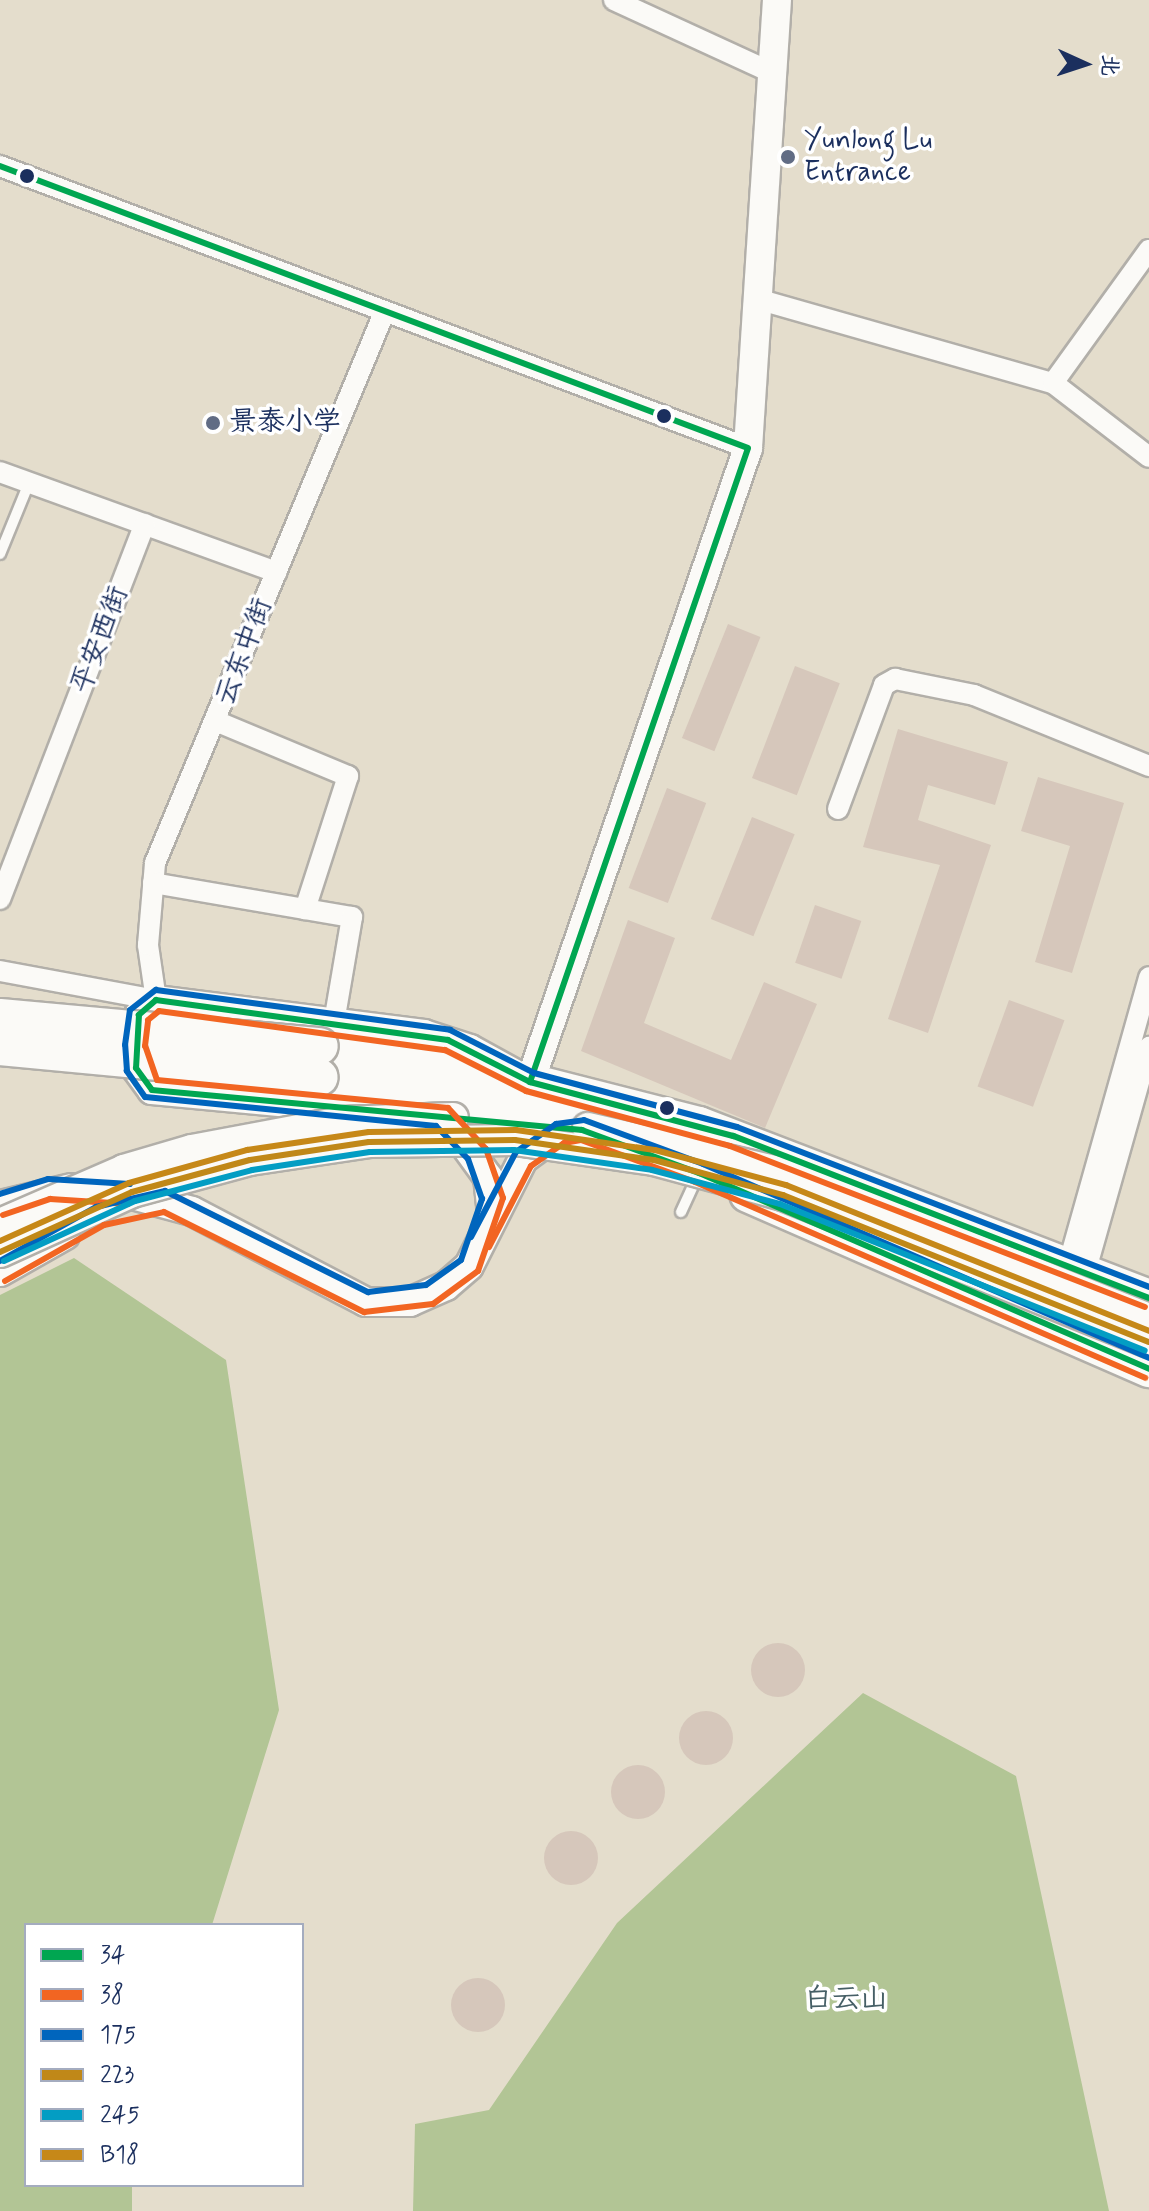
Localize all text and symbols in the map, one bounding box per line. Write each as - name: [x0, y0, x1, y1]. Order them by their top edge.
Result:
- north arrow: [1045, 24, 1125, 104]
- text: 北: [1094, 54, 1124, 77]
- place label: Yunlong Lu Entrance: [804, 124, 932, 190]
- marker: Yunlong Lu Entrance: [779, 148, 797, 166]
- unlabelled marker: [19, 168, 35, 184]
- place label: 景泰小学: [229, 406, 341, 440]
- unlabelled marker: [656, 408, 672, 424]
- marker: 景泰小学: [204, 414, 222, 432]
- street label: 平安西街: [65, 582, 137, 698]
- street label: 云东中街: [209, 594, 281, 710]
- unlabelled marker: [659, 1100, 675, 1116]
- legend: [24, 1923, 304, 2187]
- text: 34: [100, 1940, 125, 1971]
- text: 38: [100, 1980, 124, 2011]
- park label: 白云山: [804, 1983, 888, 2017]
- text: 175: [100, 2020, 136, 2051]
- text: 223: [100, 2060, 134, 2091]
- text: 245: [100, 2100, 140, 2131]
- text: B18: [100, 2140, 139, 2171]

